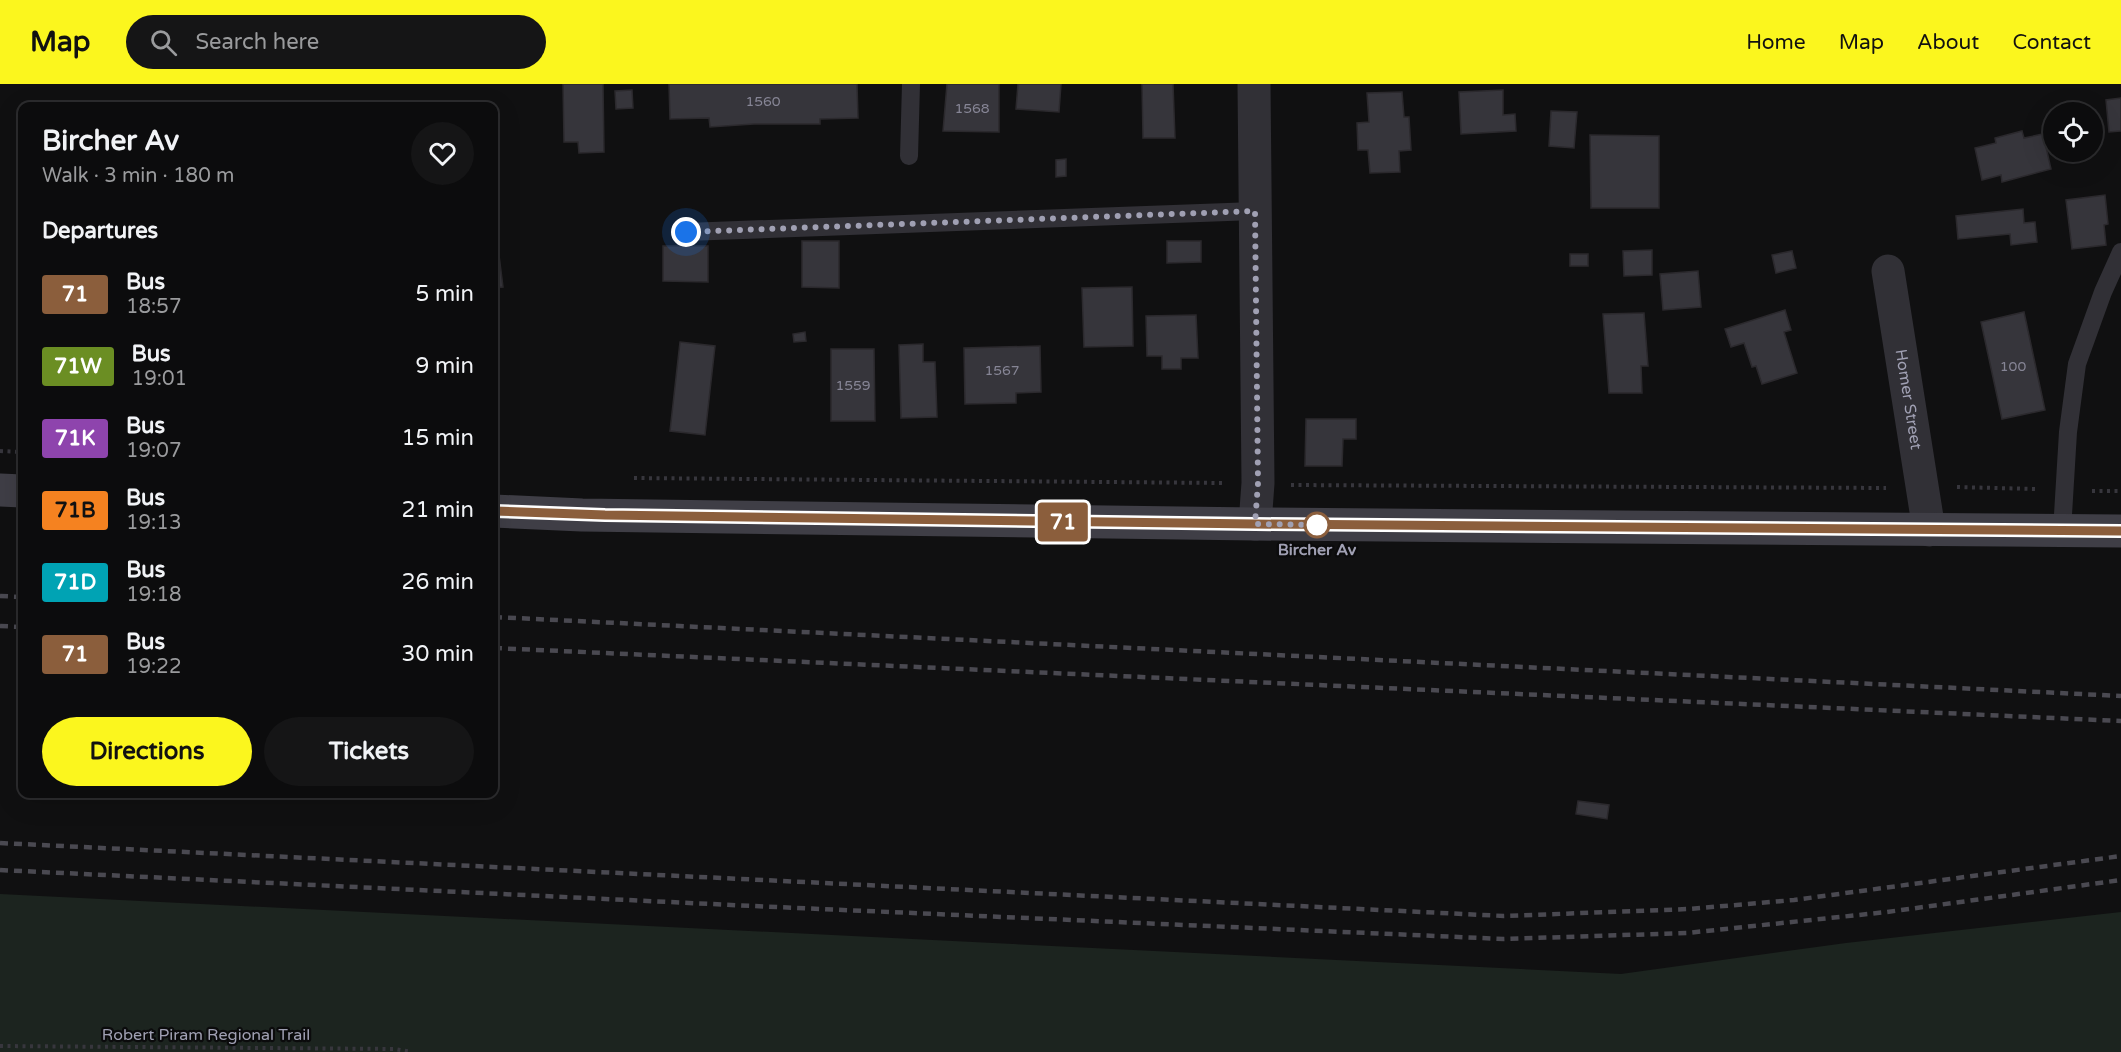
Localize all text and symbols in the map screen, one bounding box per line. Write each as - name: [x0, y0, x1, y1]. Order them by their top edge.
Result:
- search box: [126, 15, 546, 69]
- text: Map: [30, 25, 90, 59]
- icon: search: [147, 26, 180, 59]
- text: Search here: [195, 29, 319, 55]
- text: Home: [1746, 30, 1806, 55]
- text: Map: [1839, 30, 1884, 55]
- text: About: [1917, 30, 1979, 55]
- text: Contact: [2012, 30, 2091, 55]
- house number: 1560: [745, 93, 781, 110]
- house number: 1568: [954, 100, 990, 117]
- map controls: [2043, 102, 2103, 162]
- button: locate: [2043, 102, 2103, 162]
- button: heart: [411, 122, 474, 185]
- text: Bircher Av: [42, 124, 179, 158]
- text: Walk · 3 min · 180 m: [42, 164, 234, 188]
- your location: [671, 217, 701, 247]
- text: Departures: [42, 218, 158, 244]
- text: Bus: [126, 269, 165, 295]
- text: 5 min: [415, 281, 474, 307]
- text: 71: [62, 282, 88, 307]
- text: 18:57: [126, 295, 181, 319]
- text: Bus: [132, 341, 171, 367]
- street label: Homer Street: [1891, 348, 1926, 451]
- text: 9 min: [415, 353, 474, 379]
- text: 71W: [54, 354, 102, 379]
- house number: 100: [2000, 358, 2026, 375]
- house number: 1567: [984, 362, 1020, 379]
- text: 19:01: [132, 367, 187, 391]
- house number: 1559: [835, 377, 871, 394]
- text: Bus: [126, 413, 165, 439]
- text: 15 min: [402, 425, 474, 451]
- text: 71K: [55, 426, 95, 451]
- text: 19:07: [126, 439, 181, 463]
- text: Bus: [126, 485, 165, 511]
- text: 21 min: [402, 497, 474, 523]
- text: 71B: [55, 498, 95, 523]
- line badge: 71: [1036, 502, 1090, 542]
- text: 71: [1050, 510, 1076, 535]
- text: 19:13: [126, 511, 181, 535]
- marker: Bircher Av: [1304, 512, 1330, 538]
- place label: Bircher Av: [1278, 540, 1357, 560]
- text: Bus: [126, 557, 165, 583]
- text: 26 min: [402, 569, 474, 595]
- text: 71D: [54, 570, 96, 595]
- text: 19:18: [126, 583, 182, 607]
- text: Bus: [126, 629, 165, 655]
- text: 30 min: [402, 641, 474, 667]
- text: 71: [62, 642, 88, 667]
- text: 19:22: [126, 655, 181, 679]
- button: Directions: [42, 717, 252, 786]
- button: Tickets: [264, 717, 474, 786]
- street label: Robert Piram Regional Trail: [102, 1025, 310, 1045]

